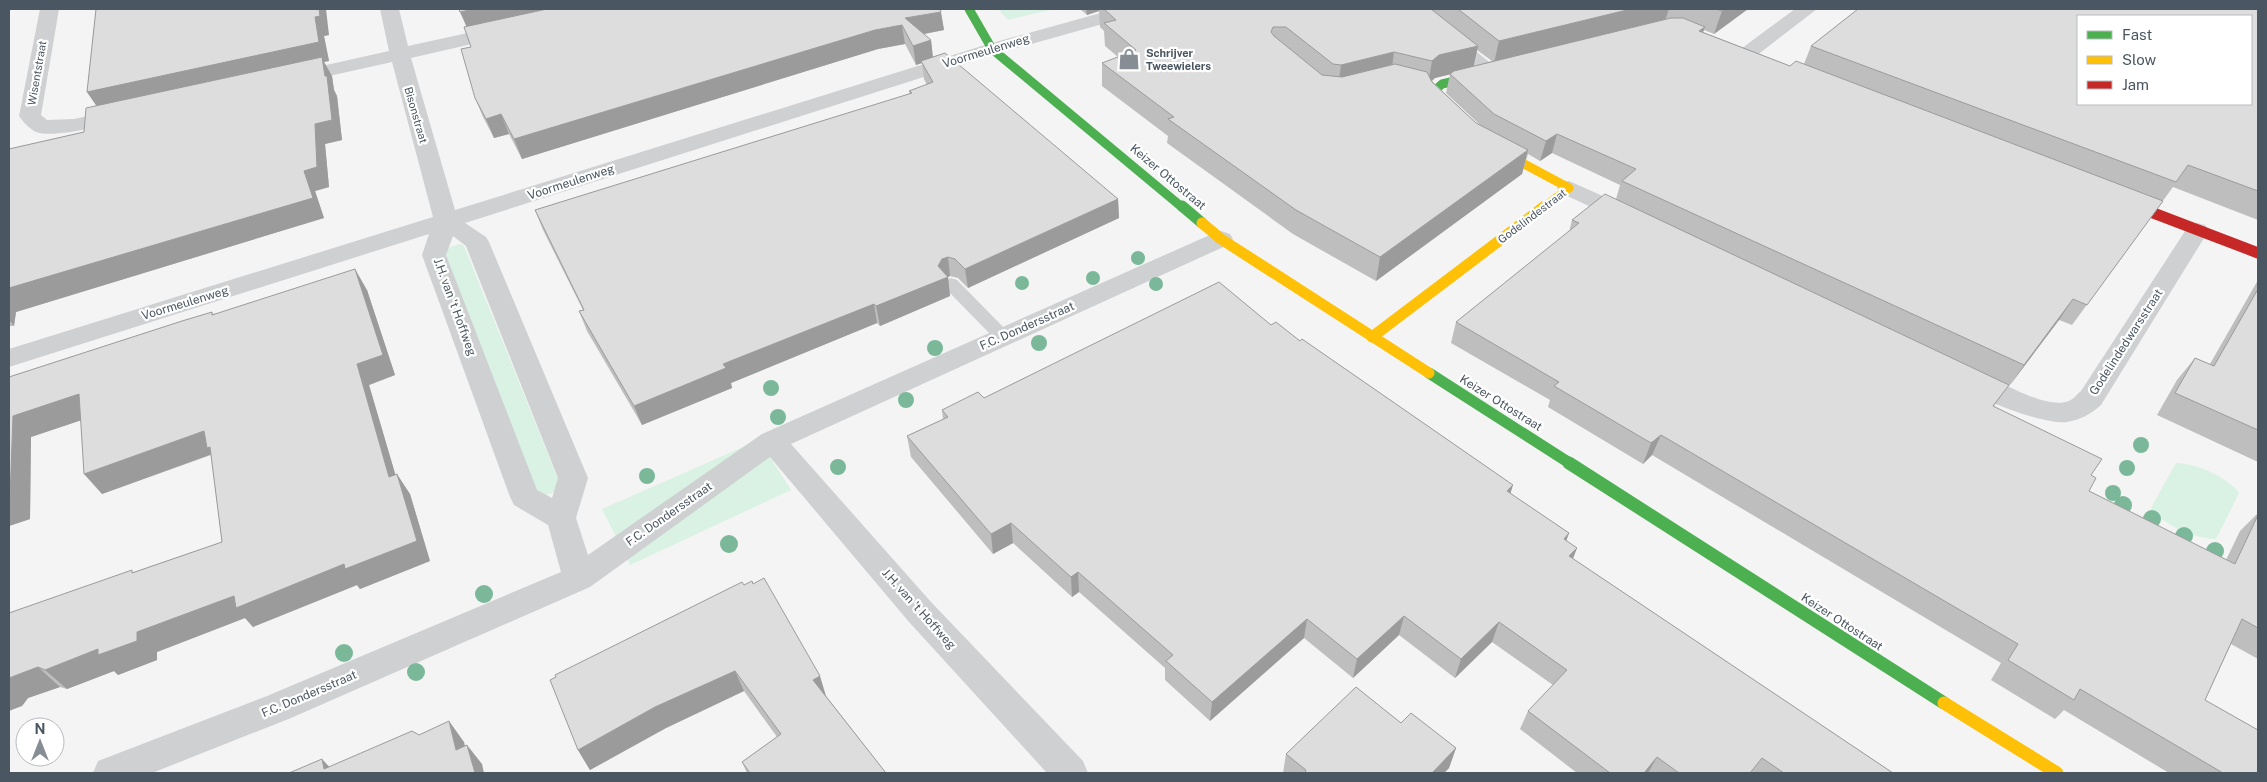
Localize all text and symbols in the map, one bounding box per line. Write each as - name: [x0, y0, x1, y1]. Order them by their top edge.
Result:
- legend: [2077, 15, 2252, 105]
- text: Fast: [2122, 26, 2152, 43]
- street label: Voormeulenweg: [941, 31, 1031, 71]
- street label: Wisentstraat: [25, 40, 49, 106]
- shop icon: Schrijver Tweewielers: [1116, 46, 1142, 72]
- place label: Schrijver Tweewielers: [1146, 47, 1211, 72]
- text: Slow: [2122, 51, 2157, 68]
- text: Jam: [2122, 76, 2149, 93]
- street label: Bisonstraat: [402, 85, 430, 145]
- street label: Keizer Ottostraat: [1127, 141, 1209, 213]
- street label: Voormeulenweg: [526, 161, 616, 203]
- street label: Godelindestraat: [1496, 186, 1568, 246]
- street label: J.H. van 't Hoffweg: [431, 256, 479, 358]
- street label: Voormeulenweg: [140, 283, 230, 323]
- street label: Godelindedwarsstraat: [2086, 286, 2166, 398]
- street label: F.C. Dondersstraat: [978, 299, 1077, 353]
- street label: Keizer Ottostraat: [1457, 372, 1545, 434]
- street label: F.C. Dondersstraat: [623, 479, 715, 549]
- street label: J.H. van 't Hoffweg: [879, 566, 959, 652]
- street label: Keizer Ottostraat: [1799, 590, 1886, 654]
- street label: F.C. Dondersstraat: [259, 668, 359, 720]
- north arrow: [15, 717, 65, 767]
- text: N: [35, 721, 45, 737]

